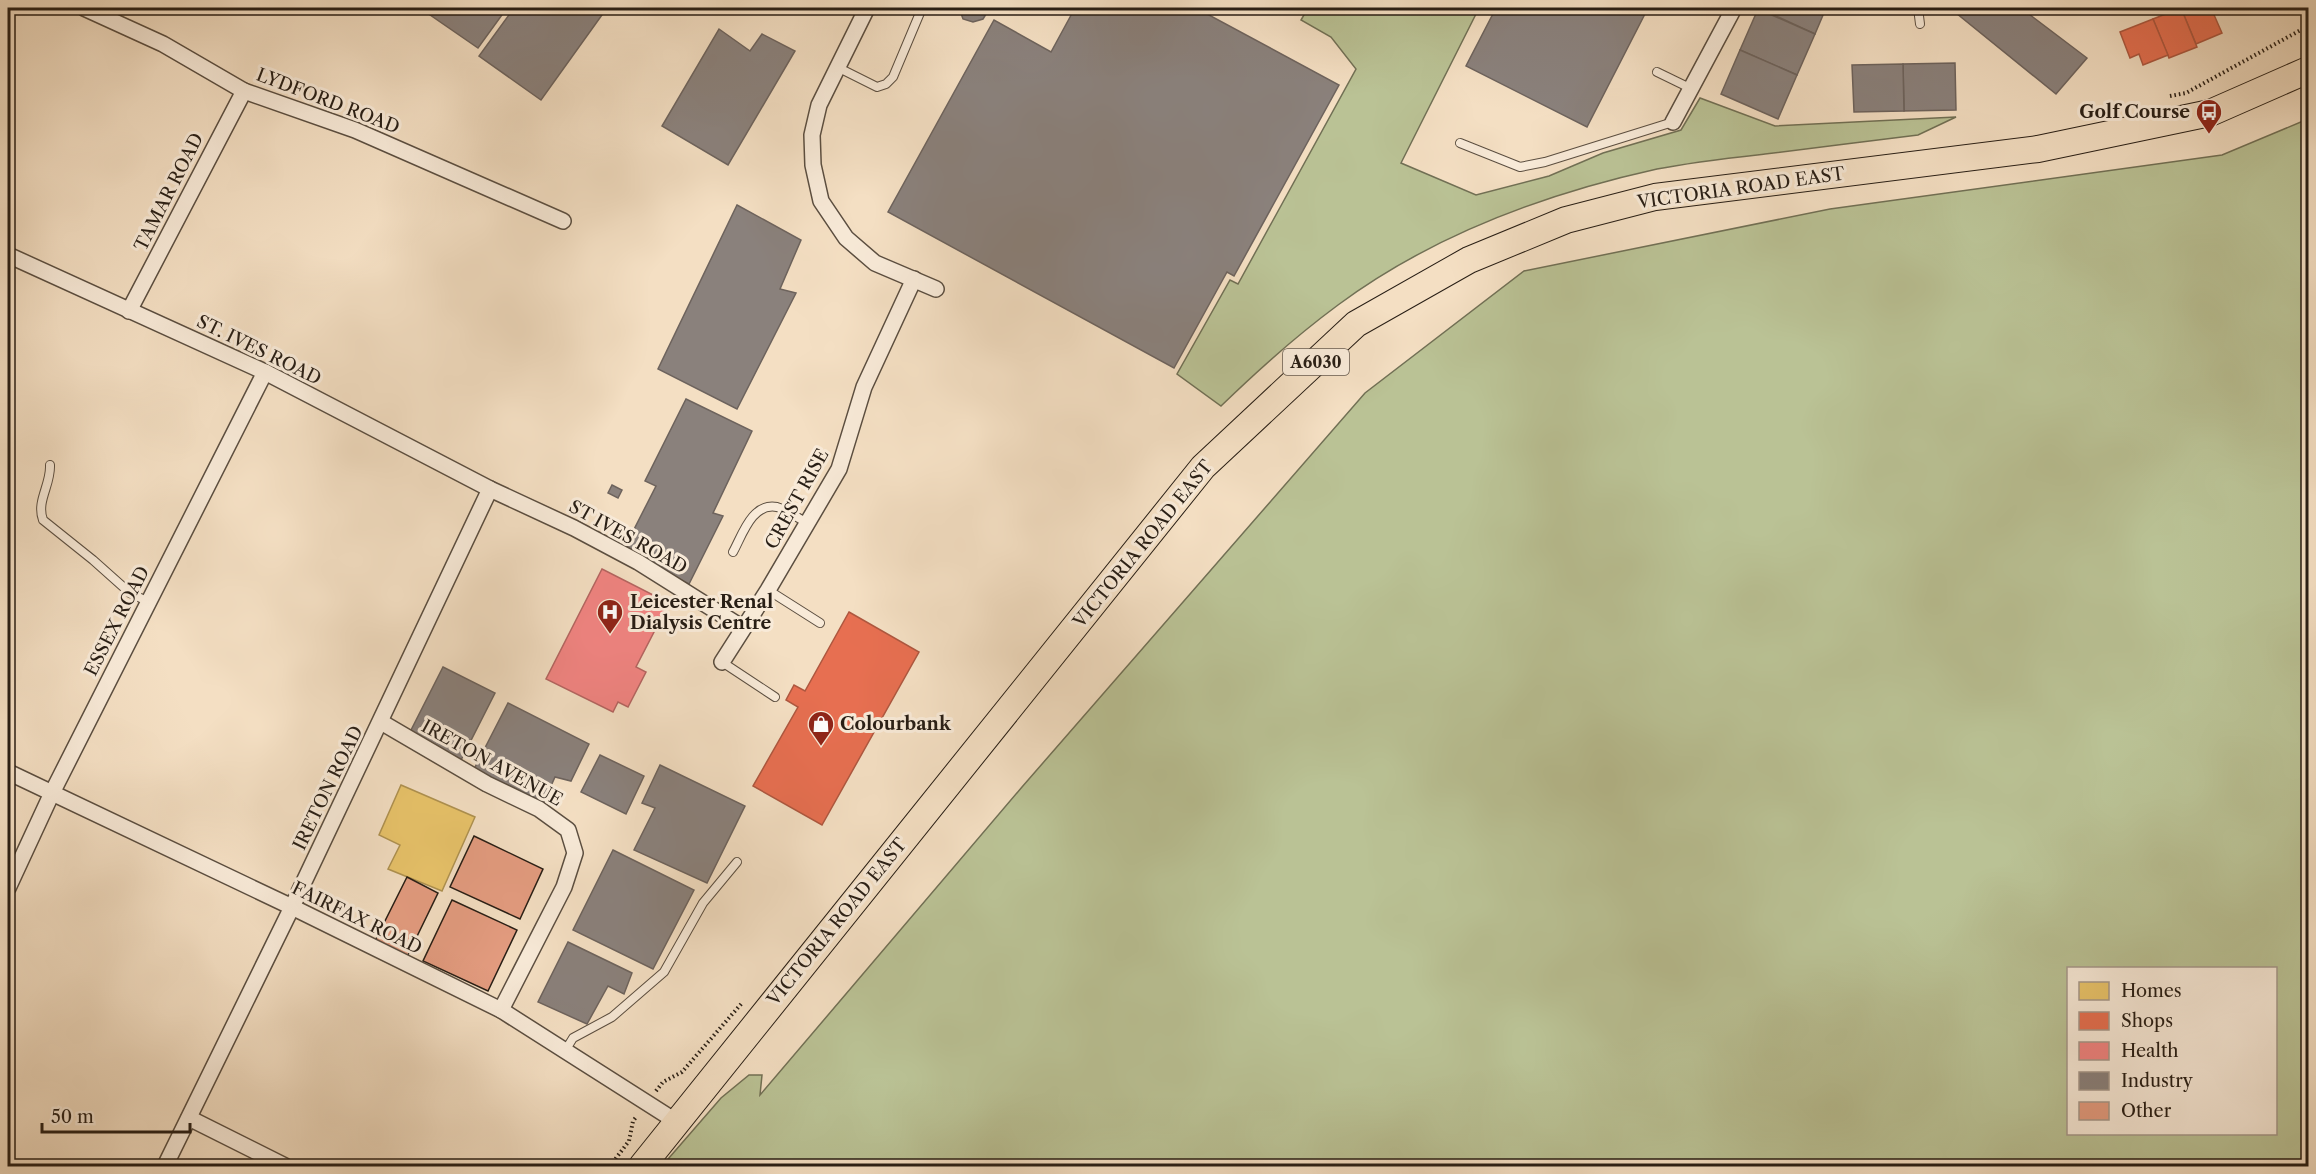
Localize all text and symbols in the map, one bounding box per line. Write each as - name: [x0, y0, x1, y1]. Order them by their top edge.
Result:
- street label: LYDFORD ROAD: [253, 64, 403, 138]
- bus stop icon: Golf Course: [2194, 97, 2224, 135]
- place label: Golf Course: [2079, 101, 2190, 123]
- street label: TAMAR ROAD: [130, 129, 208, 255]
- street label: VICTORIA ROAD EAST: [1635, 162, 1847, 214]
- street label: ST. IVES ROAD: [193, 310, 325, 390]
- road number: A6030: [1283, 349, 1349, 375]
- street label: CREST RISE: [760, 445, 834, 553]
- street label: VICTORIA ROAD EAST: [1068, 455, 1218, 633]
- street label: ST IVES ROAD: [565, 495, 691, 579]
- street label: ESSEX ROAD: [80, 562, 154, 680]
- place label: Leicester Renal Dialysis Centre: [630, 591, 773, 634]
- hospital icon: Leicester Renal Dialysis Centre: [595, 597, 625, 635]
- shop icon: Colourbank: [806, 709, 836, 747]
- place label: Colourbank: [840, 713, 952, 735]
- street label: IRETON AVENUE: [418, 715, 566, 811]
- street label: IRETON ROAD: [288, 722, 368, 854]
- street label: VICTORIA ROAD EAST: [762, 833, 912, 1011]
- street label: FAIRFAX ROAD: [288, 877, 426, 959]
- legend: [2067, 967, 2277, 1135]
- text: Homes: [2121, 980, 2182, 1002]
- text: Shops: [2121, 1010, 2173, 1032]
- text: Health: [2121, 1040, 2179, 1062]
- text: Industry: [2121, 1070, 2194, 1092]
- scale bar: [42, 1096, 190, 1134]
- text: Other: [2121, 1100, 2172, 1122]
- text: 50 m: [51, 1106, 94, 1128]

